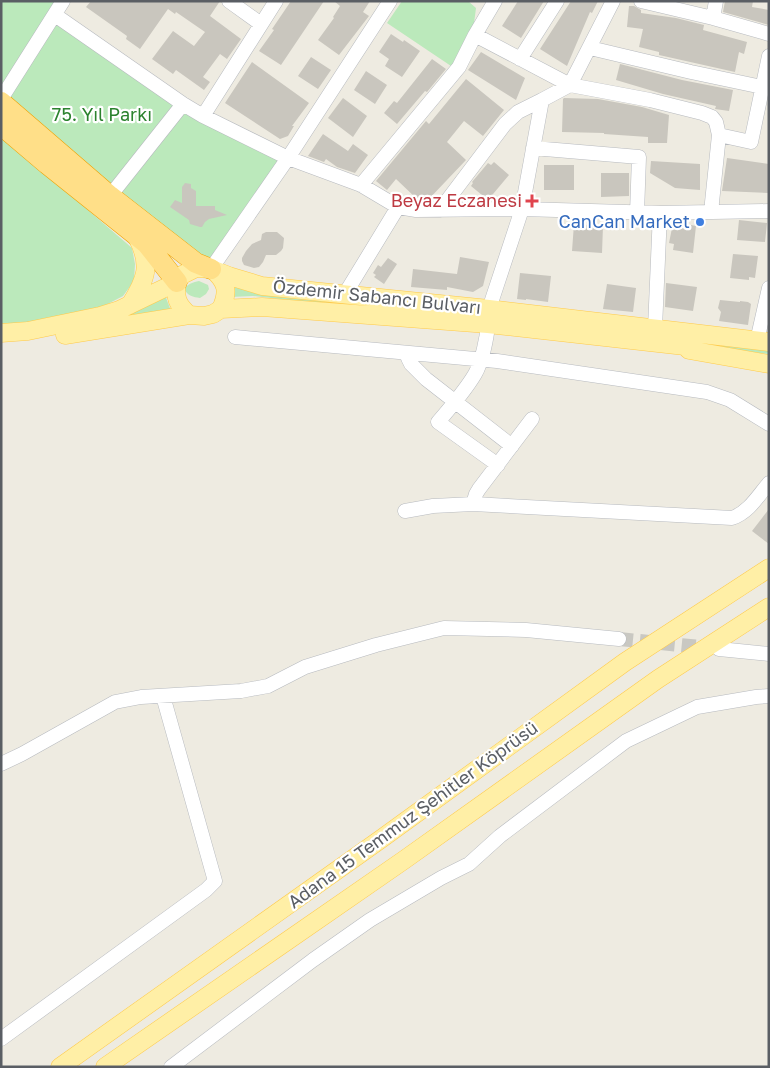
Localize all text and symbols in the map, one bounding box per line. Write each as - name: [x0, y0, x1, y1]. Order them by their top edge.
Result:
- park label: 75. Yıl Parkı: [52, 103, 152, 125]
- place label: Beyaz Eczanesi: [391, 189, 522, 211]
- marker: Beyaz Eczanesi: [526, 195, 538, 207]
- place label: CanCan Market: [558, 210, 690, 232]
- marker: CanCan Market: [694, 216, 706, 228]
- street label: Özdemir Sabancı Bulvarı: [272, 274, 482, 318]
- street label: Adana 15 Temmuz Şehitler Köprüsü: [283, 716, 542, 912]

